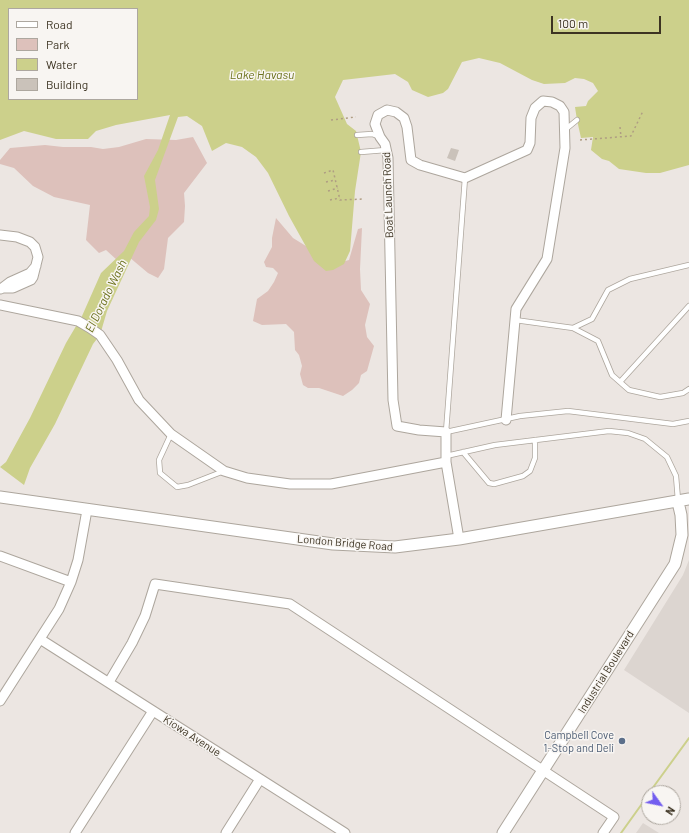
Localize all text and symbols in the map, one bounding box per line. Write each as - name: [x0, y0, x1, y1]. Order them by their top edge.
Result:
- legend: [8, 8, 138, 100]
- scale bar: [553, 8, 663, 34]
- text: 100 m: [558, 16, 588, 30]
- text: Road: [46, 17, 73, 31]
- text: Park: [46, 37, 70, 51]
- text: Water: [46, 57, 77, 71]
- water label: Lake Havasu: [230, 68, 294, 82]
- text: Building: [46, 77, 88, 91]
- street label: Boat Launch Road: [380, 152, 396, 238]
- water label: El Dorado Wash: [82, 257, 130, 335]
- street label: London Bridge Road: [297, 532, 393, 554]
- street label: Industrial Boulevard: [575, 628, 637, 716]
- street label: Kiowa Avenue: [161, 713, 223, 759]
- place label: Campbell Cove 1-Stop and Deli: [544, 728, 614, 754]
- marker: Campbell Cove 1-Stop and Deli: [617, 736, 627, 746]
- north arrow: [641, 785, 681, 825]
- text: N: [663, 805, 678, 818]

